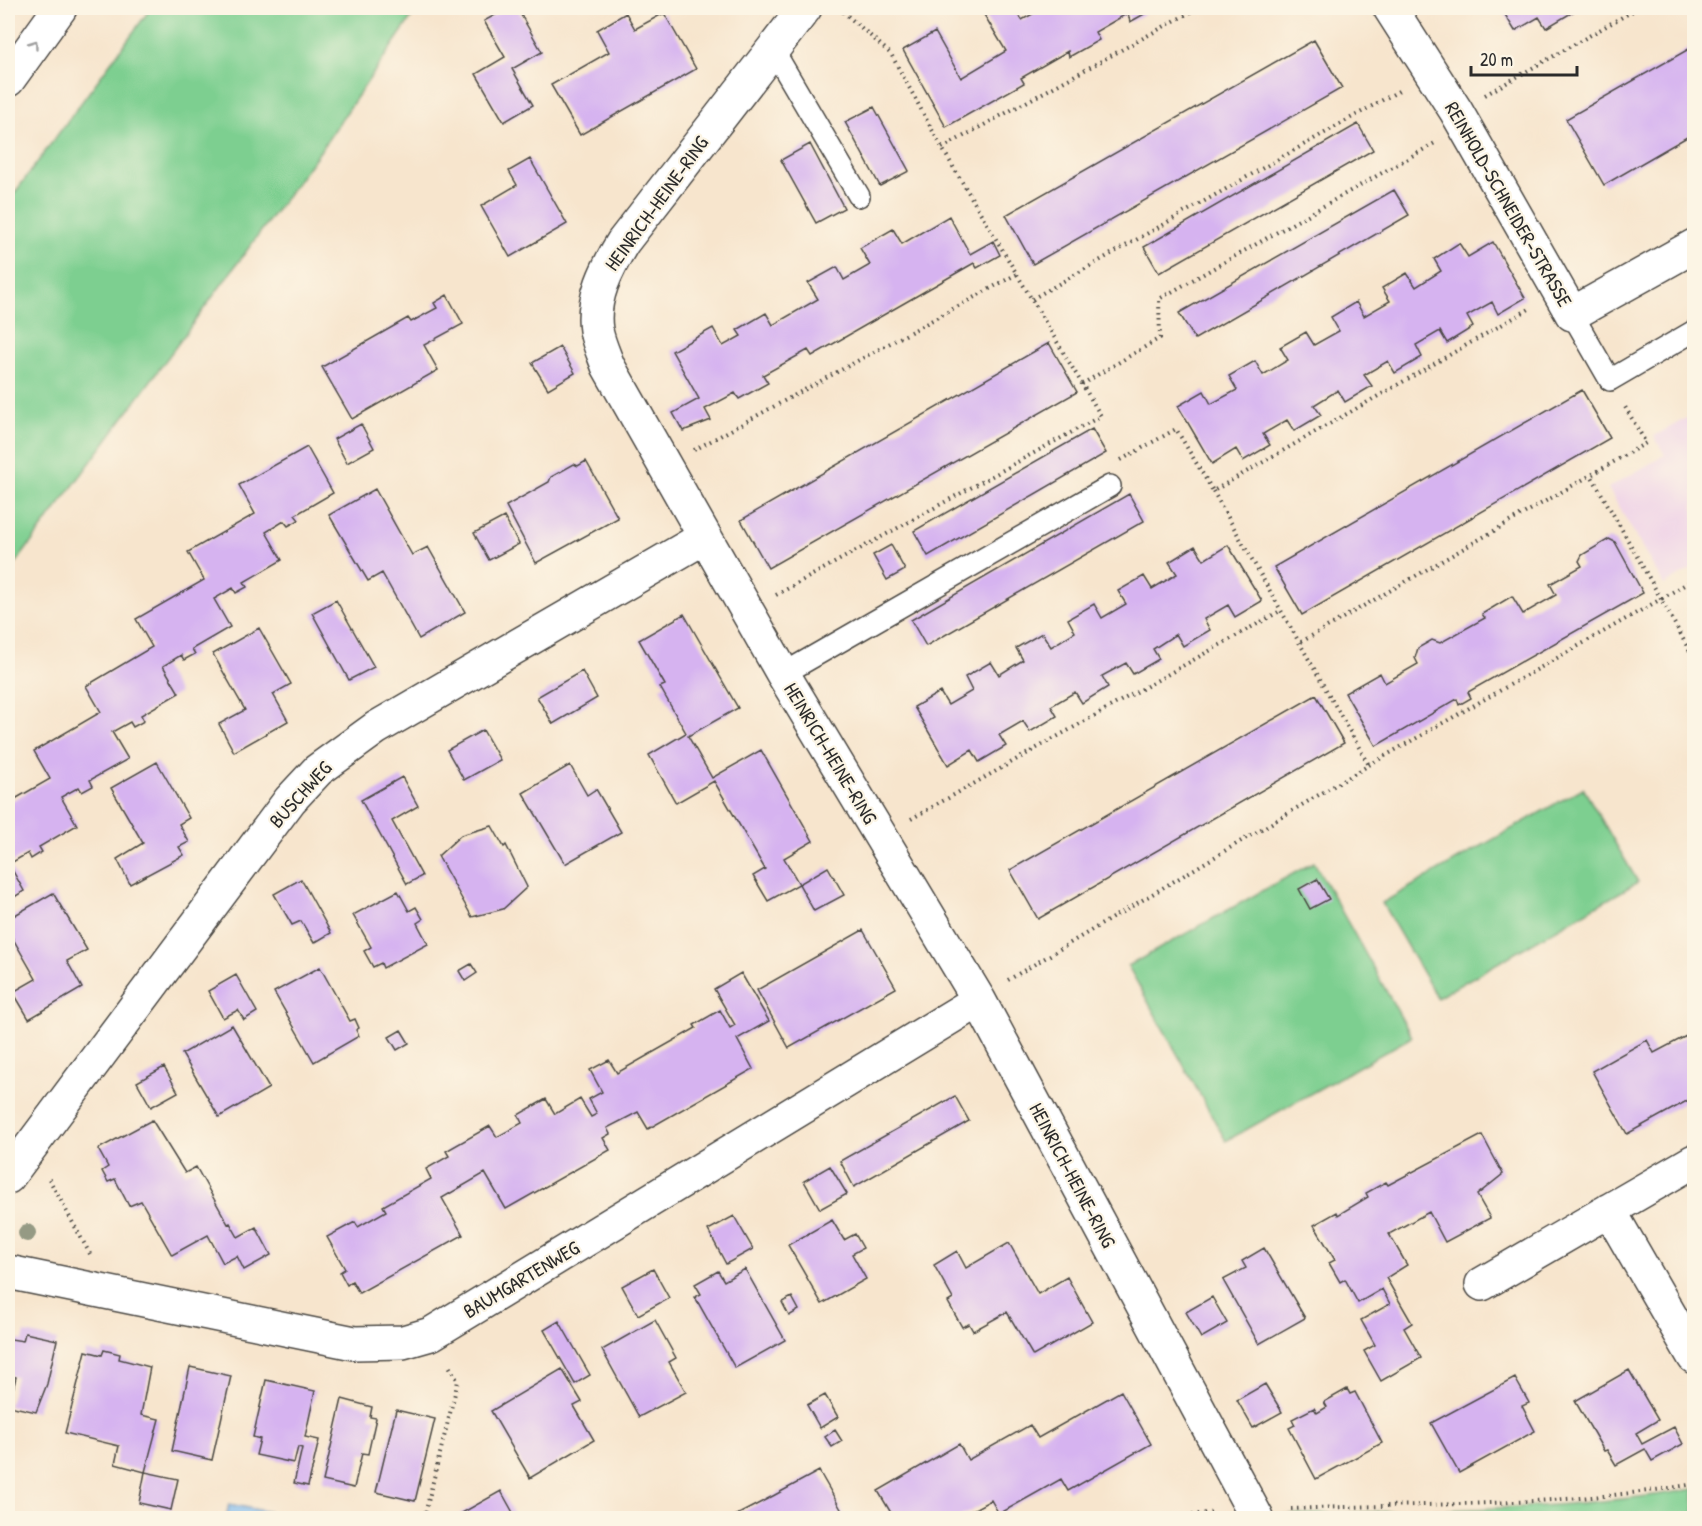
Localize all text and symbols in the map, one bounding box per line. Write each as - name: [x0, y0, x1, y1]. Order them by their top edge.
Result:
- one-way arrow: [27, 39, 38, 50]
- scale bar: [1471, 39, 1578, 77]
- text: 20 m: [1480, 47, 1513, 72]
- street label: REINHOLD-SCHNEIDER-STRASSE: [1439, 97, 1579, 312]
- street label: HEINRICH-HEINE-RING: [598, 130, 714, 276]
- street label: HEINRICH-HEINE-RING: [778, 677, 884, 829]
- street label: BUSCHWEG: [263, 754, 338, 833]
- street label: HEINRICH-HEINE-RING: [1023, 1098, 1123, 1252]
- street label: BAUMGARTENWEG: [458, 1234, 584, 1324]

